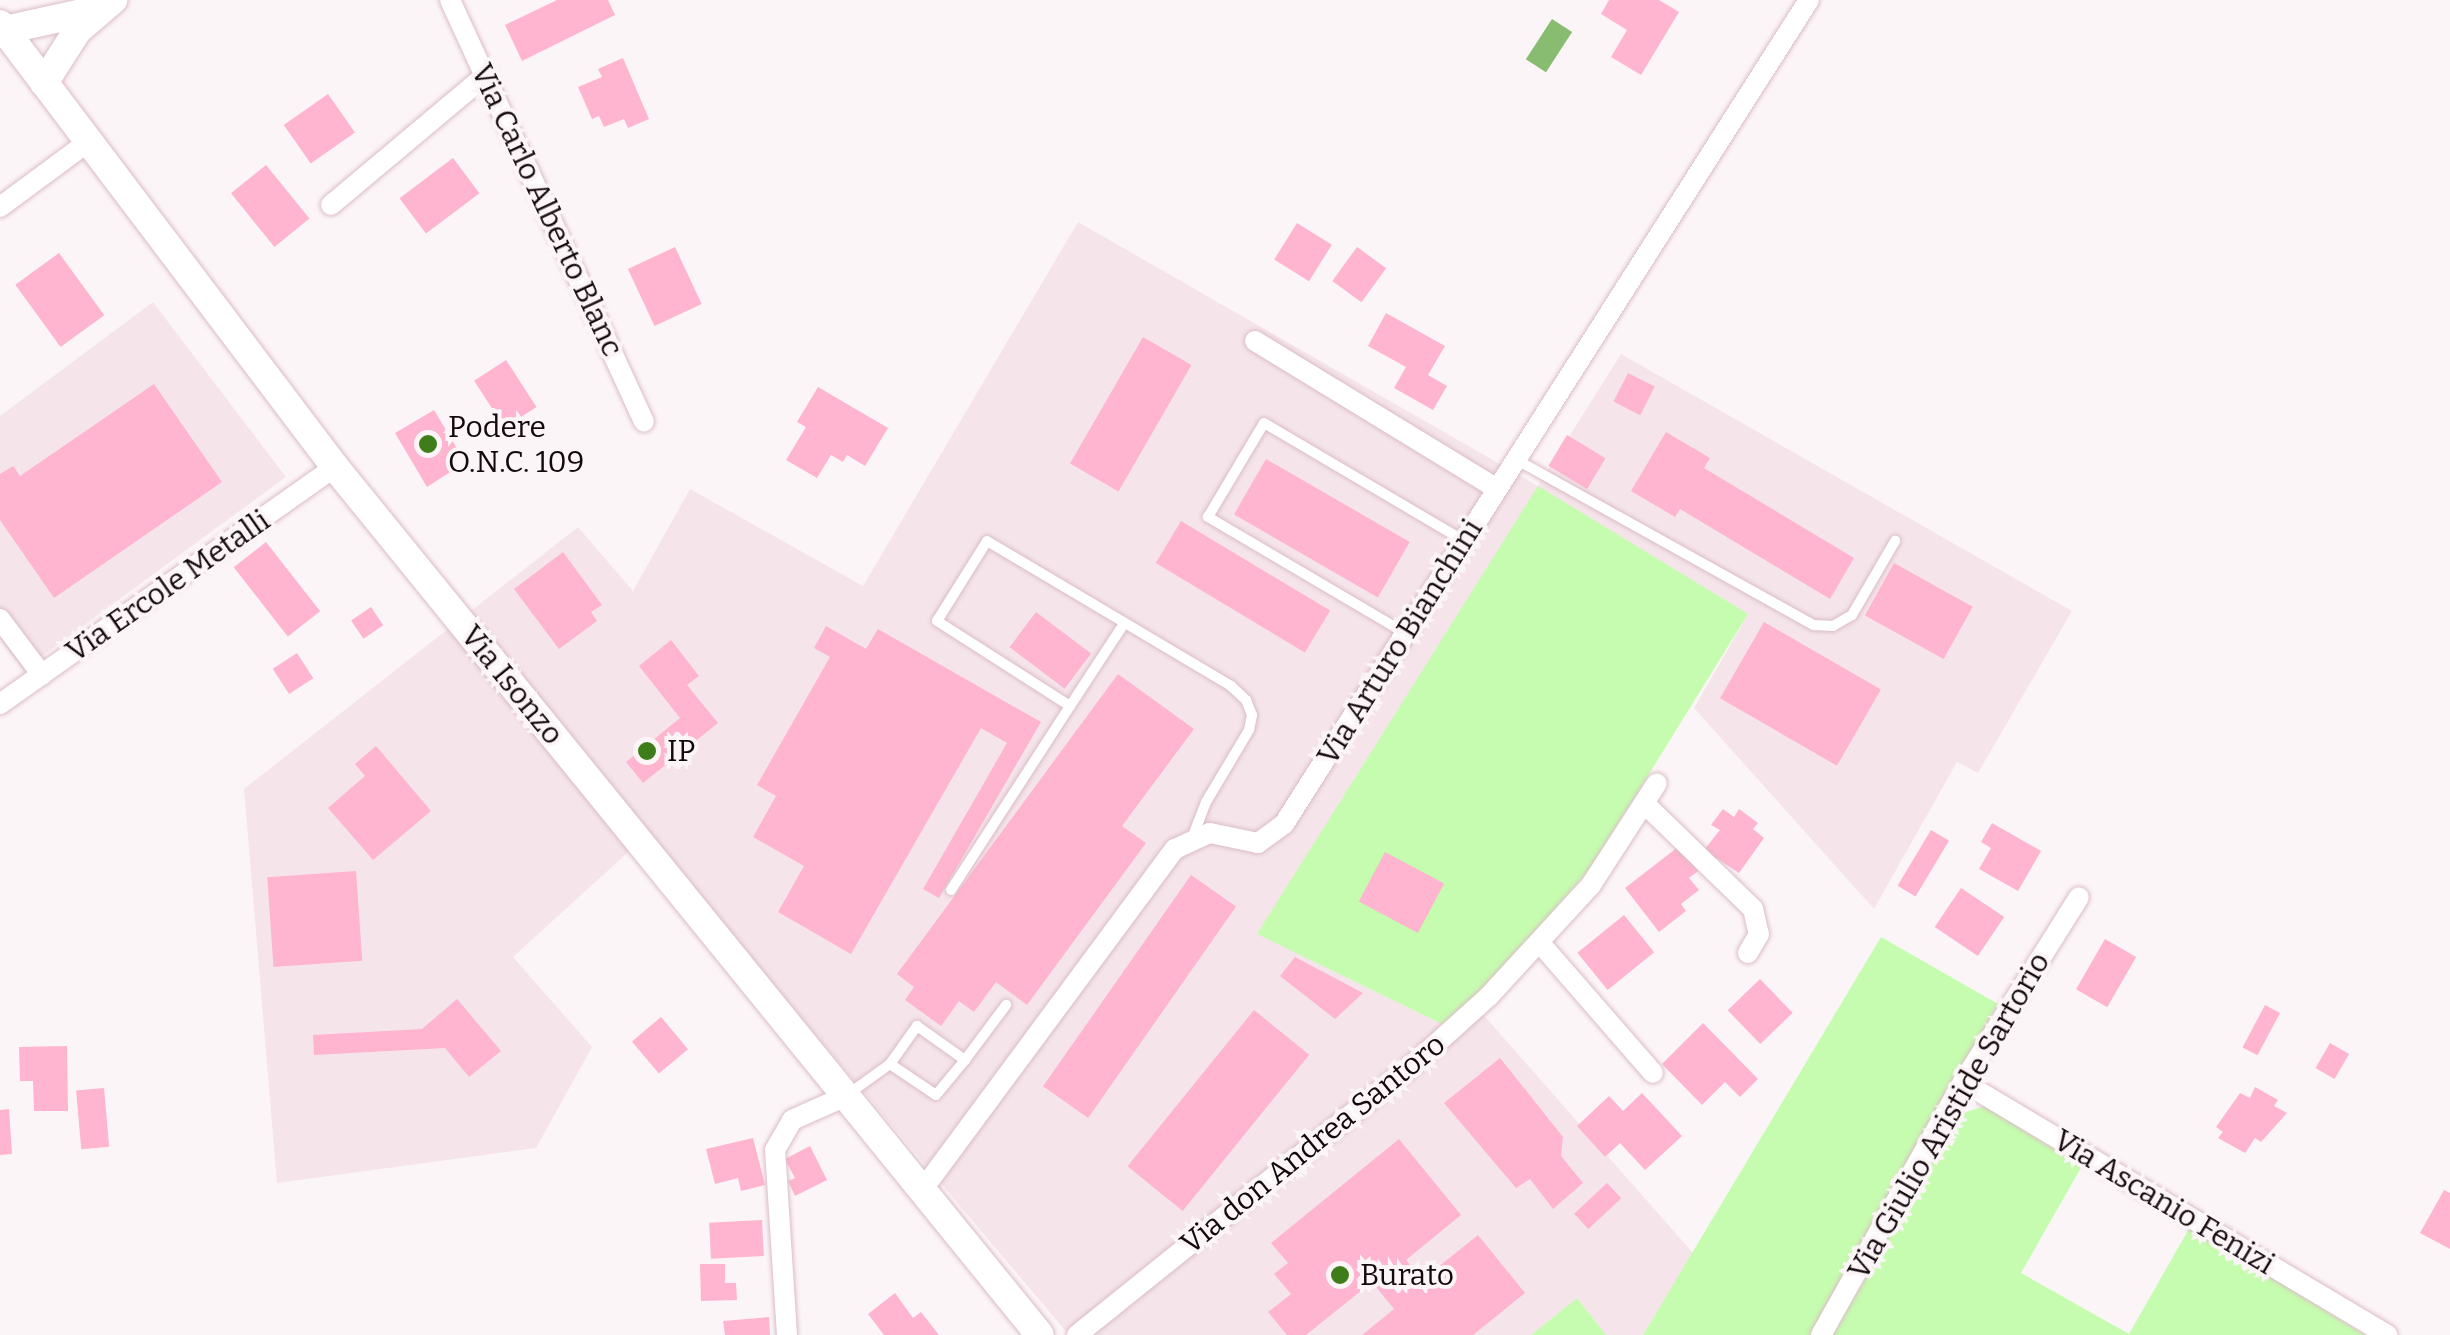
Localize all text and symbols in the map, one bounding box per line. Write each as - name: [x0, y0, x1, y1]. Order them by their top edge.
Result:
- street label: Via Carlo Alberto Blanc: [463, 58, 631, 362]
- place label: Podere O.N.C. 109: [448, 409, 584, 480]
- marker: Podere O.N.C. 109: [417, 433, 439, 455]
- street label: Via Ercole Metalli: [59, 502, 277, 670]
- street label: Via Arturo Bianchini: [1310, 513, 1490, 771]
- street label: Via Isonzo: [453, 618, 571, 752]
- place label: IP: [667, 733, 695, 769]
- marker: IP: [636, 740, 658, 762]
- street label: Via Giulio Aristide Sartorio: [1841, 946, 2057, 1286]
- street label: Via don Andrea Santoro: [1174, 1026, 1452, 1262]
- street label: Via Ascanio Fenizi: [2047, 1122, 2281, 1282]
- place label: Burato: [1360, 1257, 1454, 1293]
- marker: Burato: [1329, 1264, 1351, 1286]

